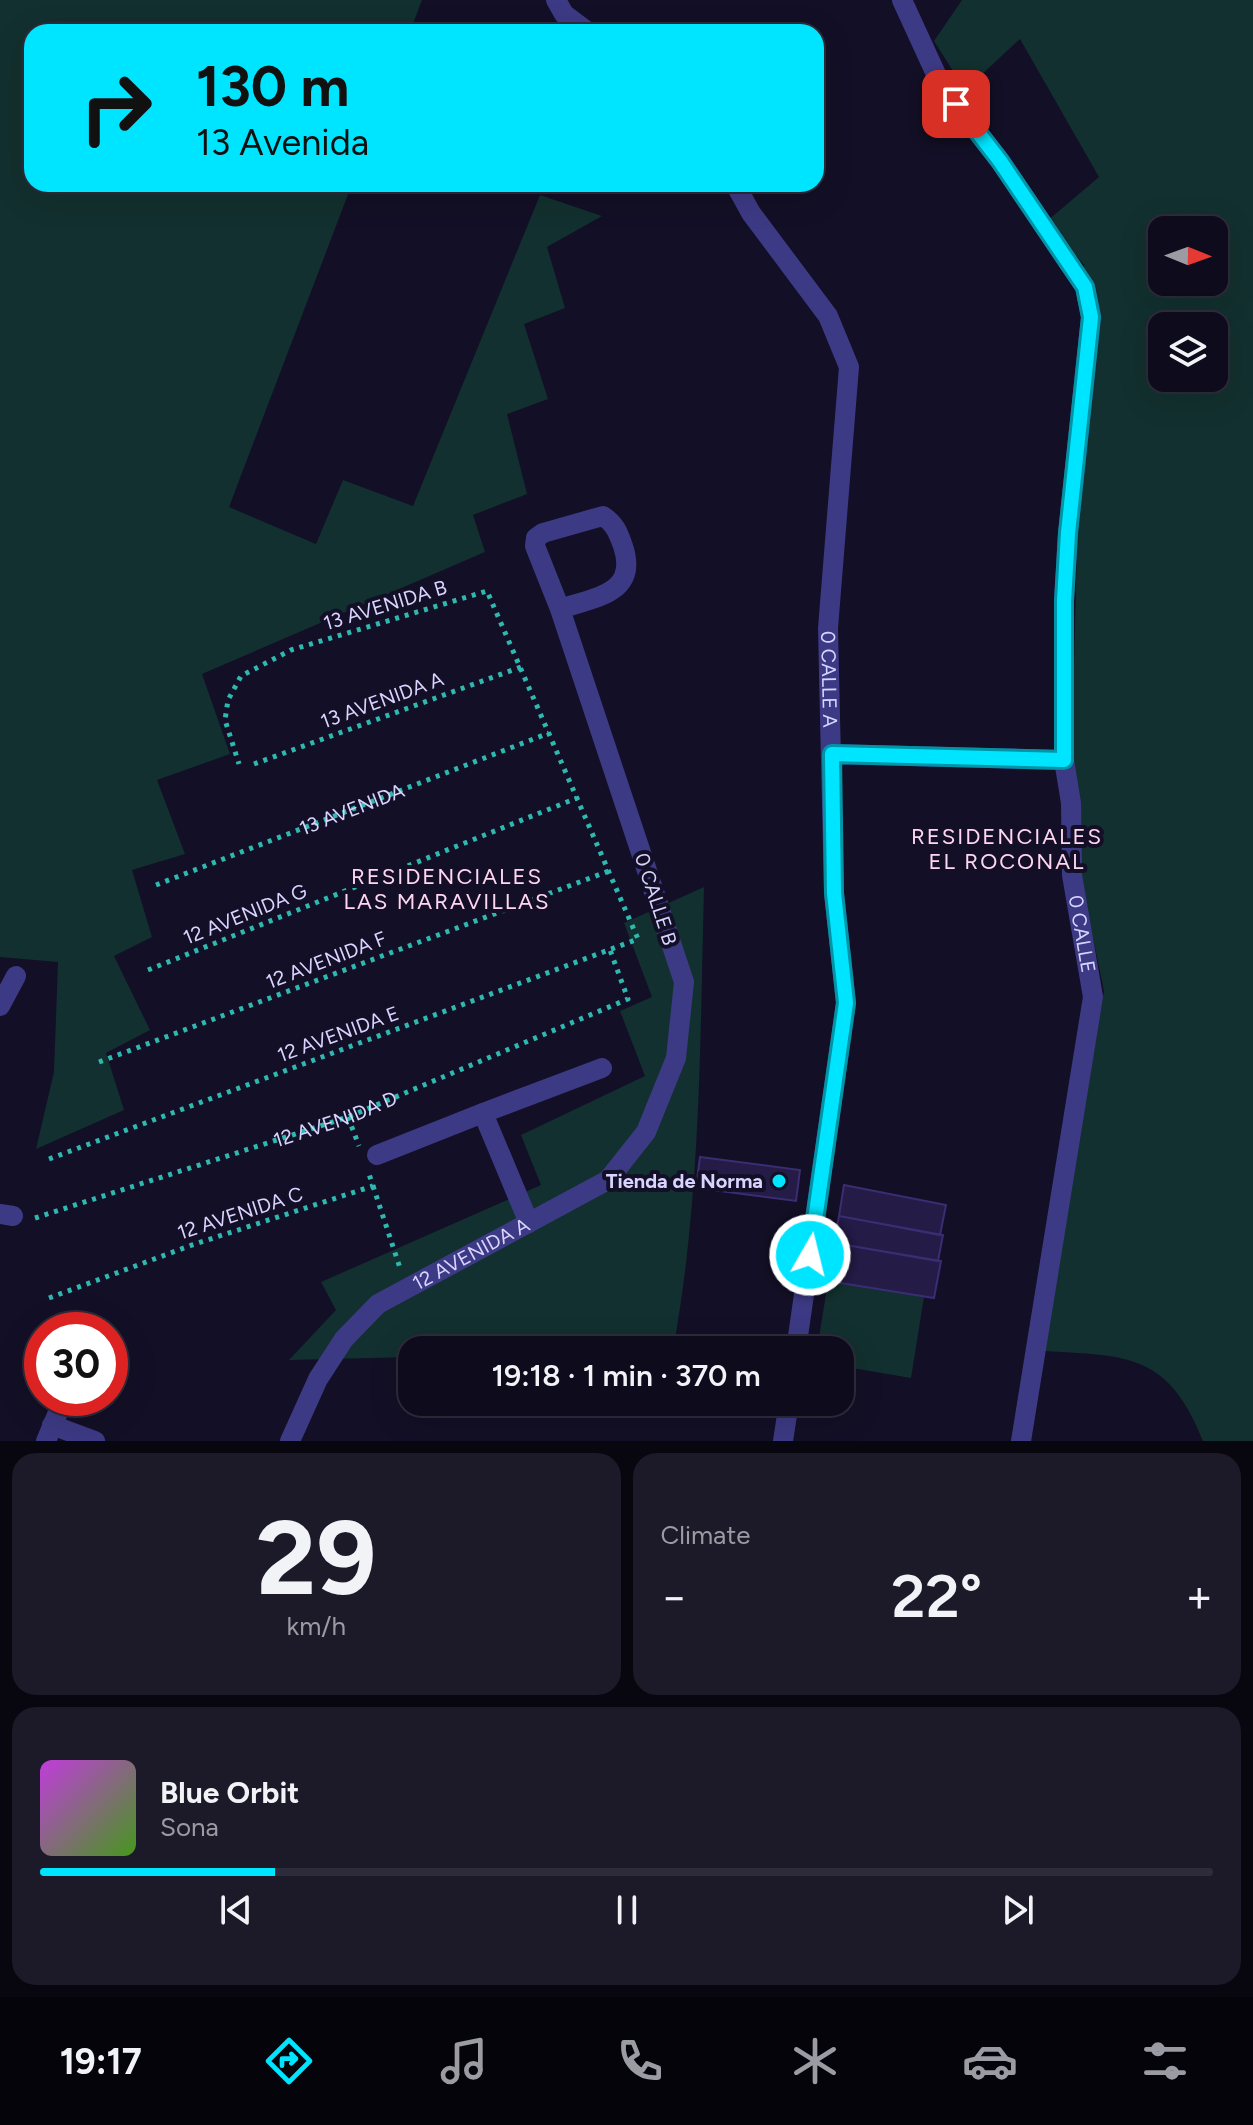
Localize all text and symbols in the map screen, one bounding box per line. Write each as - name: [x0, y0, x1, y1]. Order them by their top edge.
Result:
- text: 130 m: [196, 53, 349, 120]
- icon: right: [64, 56, 168, 160]
- pin: [922, 70, 990, 138]
- icon: arrive: [934, 82, 978, 126]
- text: 13 Avenida: [196, 121, 369, 164]
- north arrow: [1148, 216, 1228, 296]
- map controls: [1148, 216, 1228, 392]
- button: layers: [1148, 312, 1228, 392]
- street label: 13 AVENIDA B: [320, 575, 450, 635]
- street label: 0 CALLE A: [816, 631, 842, 728]
- street label: 13 AVENIDA A: [317, 666, 447, 733]
- street label: 13 AVENIDA: [296, 778, 408, 840]
- district label: RESIDENCIALES EL ROCONAL: [911, 823, 1103, 875]
- street label: 0 CALLE B: [630, 850, 682, 948]
- district label: RESIDENCIALES LAS MARAVILLAS: [343, 863, 551, 915]
- street label: 12 AVENIDA G: [180, 878, 310, 950]
- street label: 0 CALLE: [1064, 893, 1101, 975]
- street label: 12 AVENIDA F: [263, 926, 390, 994]
- street label: 12 AVENIDA E: [274, 1001, 402, 1067]
- street label: 12 AVENIDA D: [270, 1086, 401, 1152]
- place label: Tienda de Norma: [606, 1169, 763, 1193]
- marker: Tienda de Norma: [770, 1172, 788, 1190]
- street label: 12 AVENIDA C: [174, 1181, 306, 1245]
- street label: 12 AVENIDA A: [408, 1212, 534, 1295]
- position arrow: [768, 1213, 852, 1297]
- speed limit sign: 30: [24, 1312, 128, 1416]
- text: 19:18 · 1 min · 370 m: [491, 1357, 761, 1394]
- text: 29: [256, 1495, 377, 1620]
- text: Climate: [661, 1519, 750, 1551]
- text: 22°: [891, 1560, 982, 1632]
- text: −: [661, 1570, 688, 1623]
- text: +: [1186, 1570, 1213, 1623]
- text: km/h: [287, 1610, 346, 1642]
- text: Blue Orbit: [160, 1774, 299, 1811]
- text: Sona: [160, 1811, 219, 1843]
- icon: previous: [214, 1888, 258, 1932]
- icon: pause: [605, 1888, 649, 1932]
- icon: next: [996, 1888, 1040, 1932]
- icon: directions: [261, 2033, 317, 2089]
- icon: music: [436, 2033, 492, 2089]
- icon: phone: [612, 2033, 668, 2089]
- icon: climate: [787, 2033, 843, 2089]
- icon: car: [962, 2033, 1018, 2089]
- icon: filters: [1137, 2033, 1193, 2089]
- text: 19:17: [60, 2040, 142, 2083]

